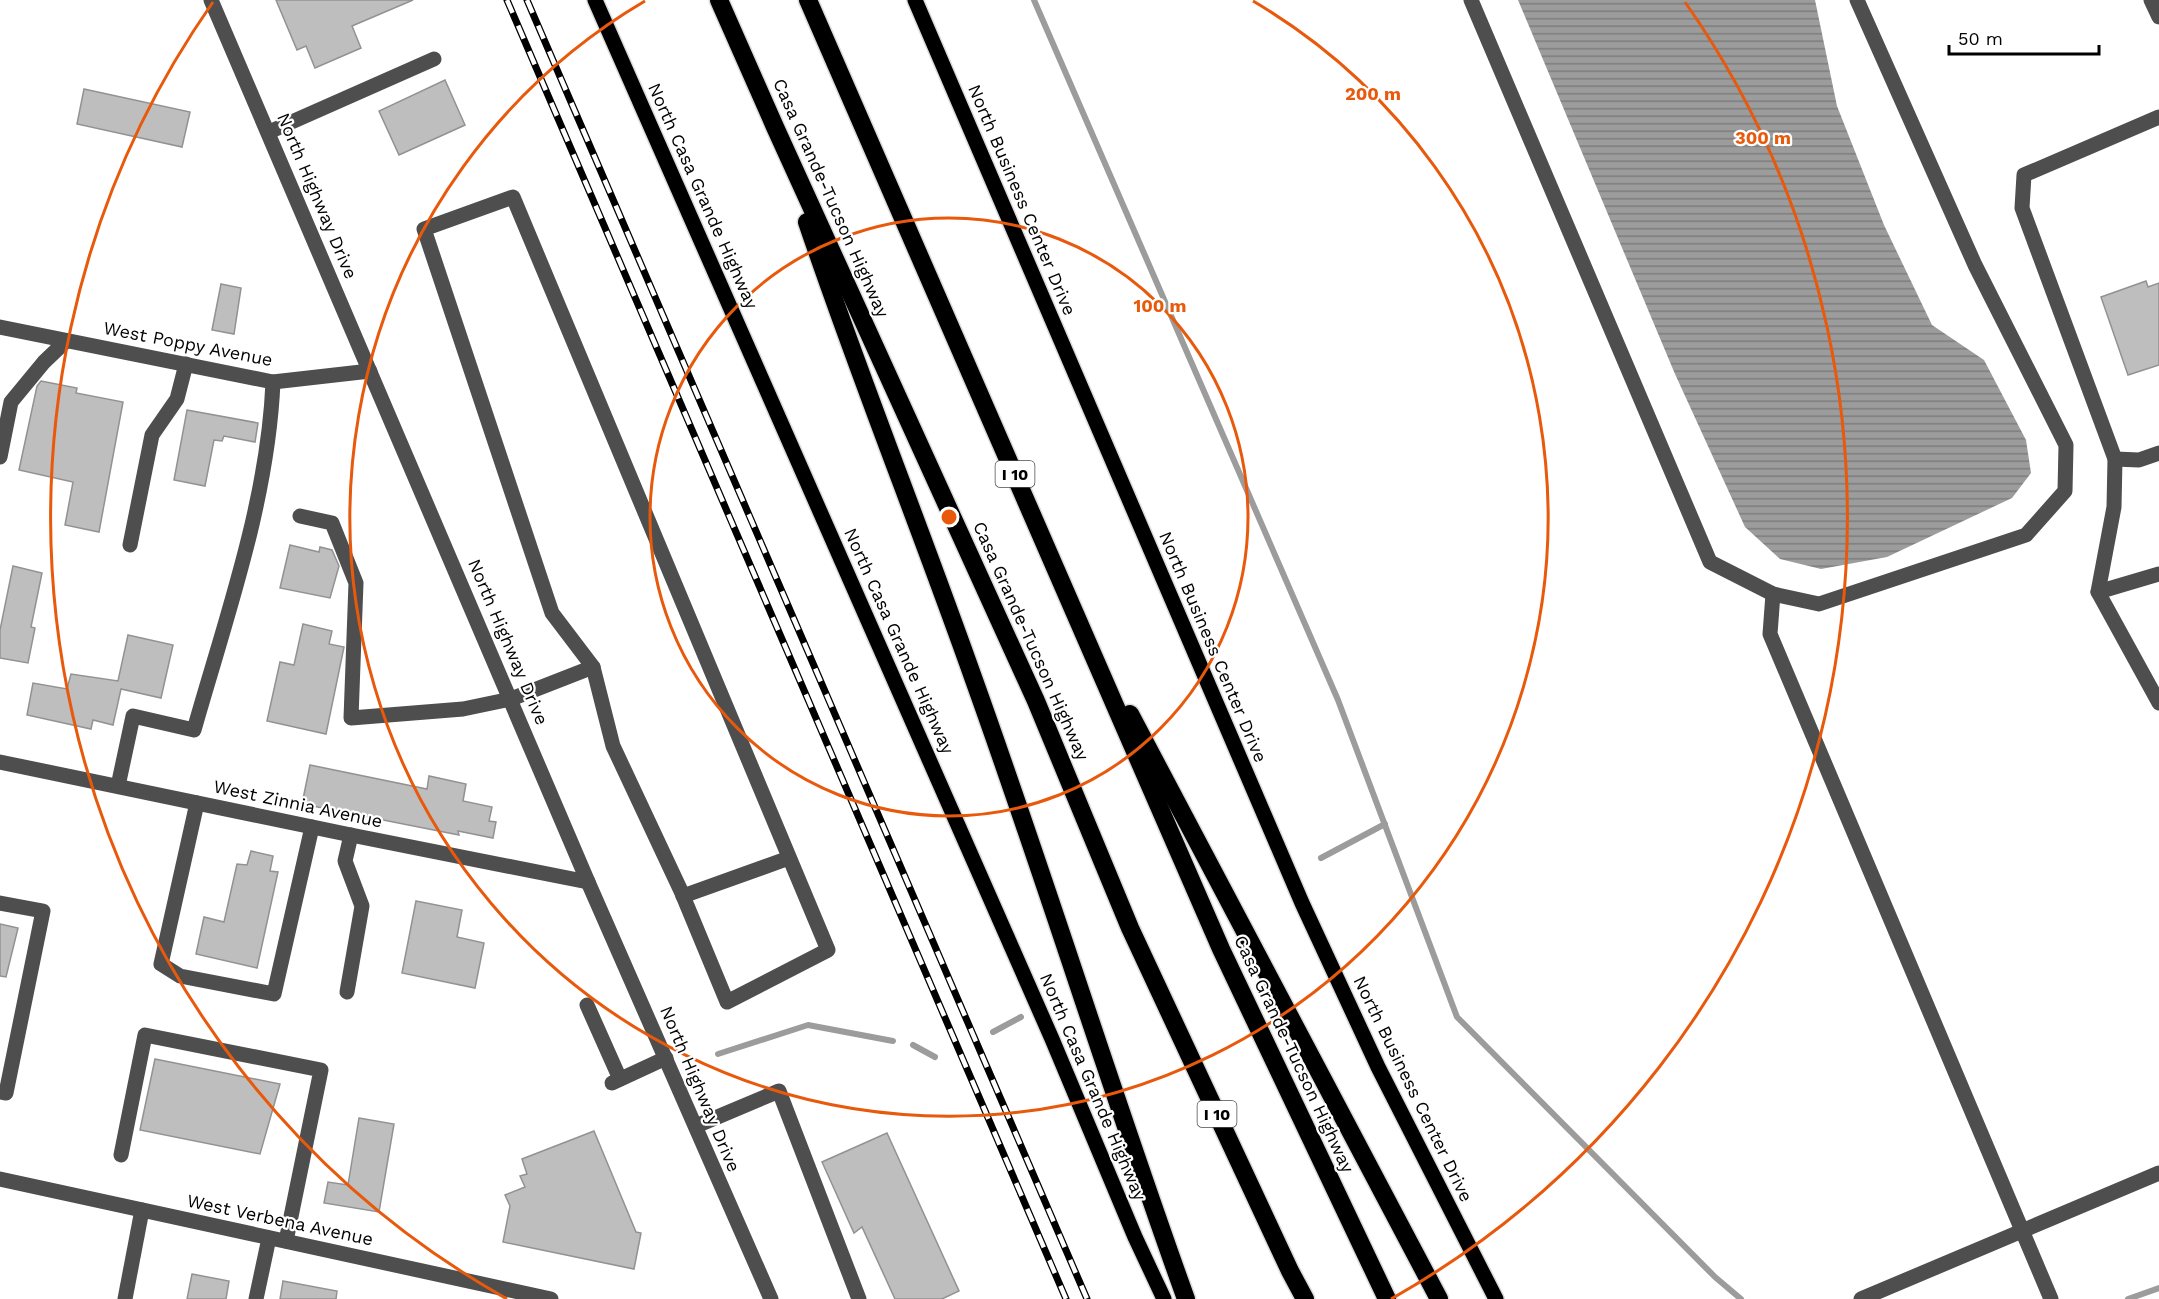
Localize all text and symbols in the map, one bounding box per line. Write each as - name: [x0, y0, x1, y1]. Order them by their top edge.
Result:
- scale bar: [1949, 18, 2099, 56]
- text: 50 m: [1958, 28, 2003, 49]
- street label: Casa Grande-Tucson Highway: [769, 75, 894, 321]
- street label: North Casa Grande Highway: [644, 80, 763, 313]
- street label: North Business Center Drive: [964, 81, 1081, 318]
- text: 200 m: [1345, 83, 1401, 104]
- street label: North Highway Drive: [273, 110, 362, 282]
- text: 300 m: [1735, 127, 1791, 148]
- text: 100 m: [1133, 295, 1187, 316]
- street label: West Poppy Avenue: [102, 317, 275, 370]
- road number: I 10: [996, 461, 1034, 487]
- centre of rings: [939, 507, 959, 527]
- street label: Casa Grande-Tucson Highway: [969, 518, 1094, 764]
- street label: North Casa Grande Highway: [840, 525, 959, 758]
- street label: North Business Center Drive: [1155, 528, 1272, 765]
- street label: North Highway Drive: [464, 556, 553, 728]
- street label: West Zinnia Avenue: [212, 775, 385, 832]
- street label: Casa Grande-Tucson Highway: [1230, 932, 1359, 1176]
- street label: North Casa Grande Highway: [1036, 970, 1151, 1204]
- street label: North Business Center Drive: [1349, 972, 1477, 1205]
- street label: North Highway Drive: [656, 1003, 745, 1175]
- road number: I 10: [1198, 1101, 1236, 1127]
- street label: West Verbena Avenue: [185, 1190, 375, 1250]

